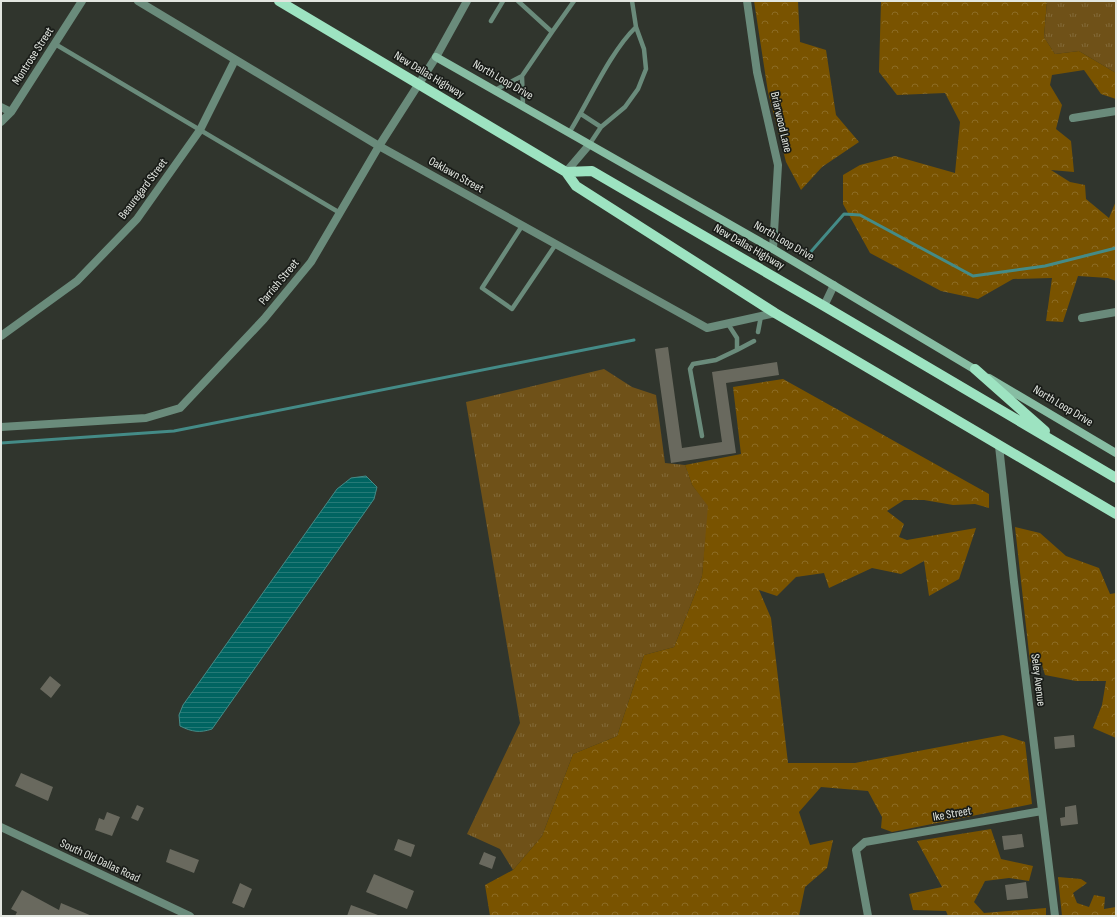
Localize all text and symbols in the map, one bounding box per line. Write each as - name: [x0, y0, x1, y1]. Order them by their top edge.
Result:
- street label: Montrose Street: [9, 24, 57, 88]
- street label: New Dallas Highway: [391, 48, 467, 102]
- street label: North Loop Drive: [470, 57, 536, 103]
- street label: Briarwood Lane: [767, 90, 795, 154]
- street label: Oaklawn Street: [426, 154, 487, 196]
- street label: Beauregard Street: [115, 155, 171, 223]
- street label: North Loop Drive: [751, 218, 817, 264]
- street label: New Dallas Highway: [711, 221, 787, 273]
- street label: Parrish Street: [255, 256, 303, 308]
- street label: North Loop Drive: [1030, 382, 1096, 430]
- street label: Seley Avenue: [1027, 653, 1049, 707]
- street label: Ike Street: [932, 803, 973, 825]
- street label: South Old Dallas Road: [58, 836, 142, 886]

